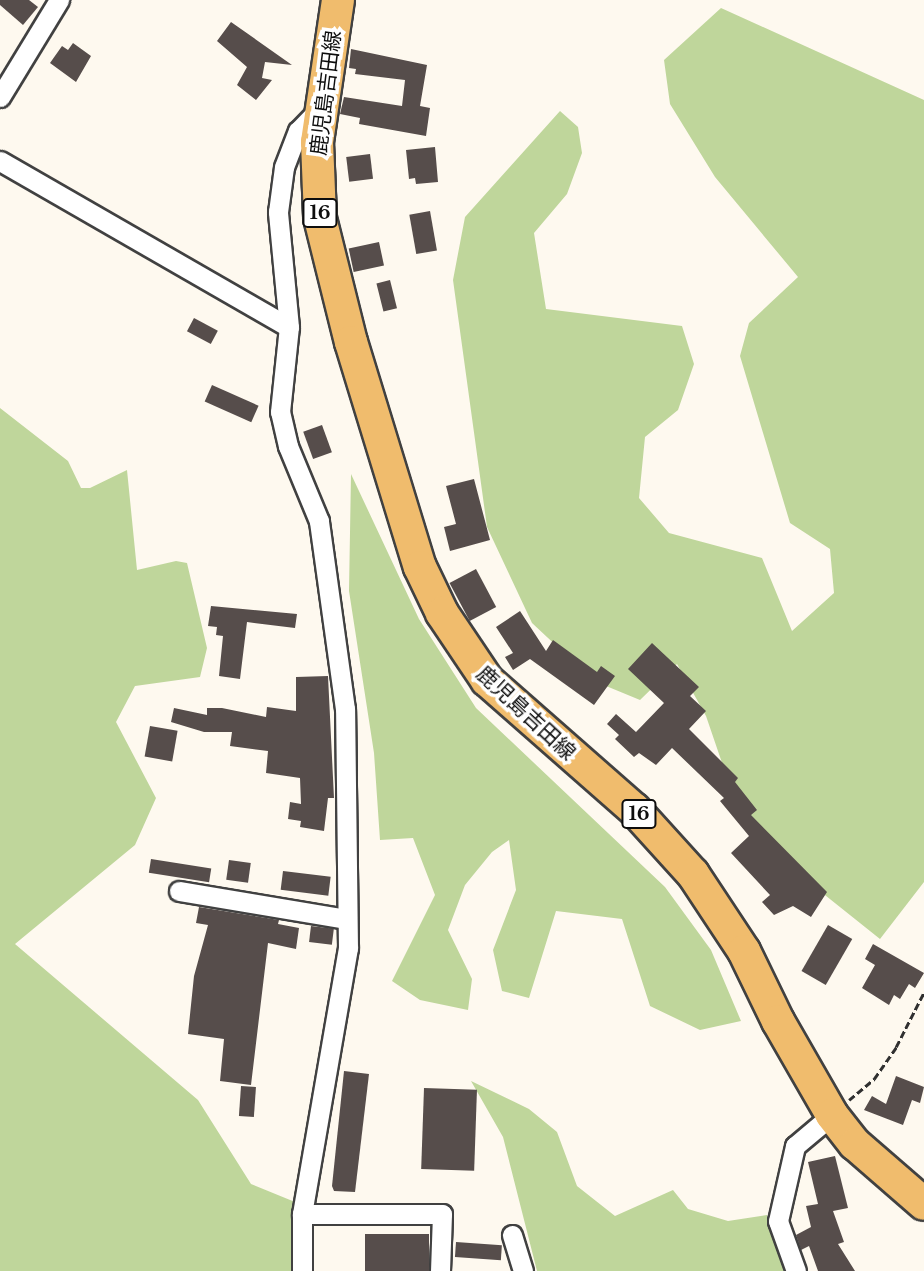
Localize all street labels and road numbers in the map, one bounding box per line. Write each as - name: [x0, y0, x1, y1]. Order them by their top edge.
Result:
- street label: 鹿児島吉田線: [306, 29, 346, 157]
- road number: 16: [301, 197, 339, 228]
- street label: 鹿児島吉田線: [471, 661, 581, 765]
- road number: 16: [620, 799, 658, 830]

